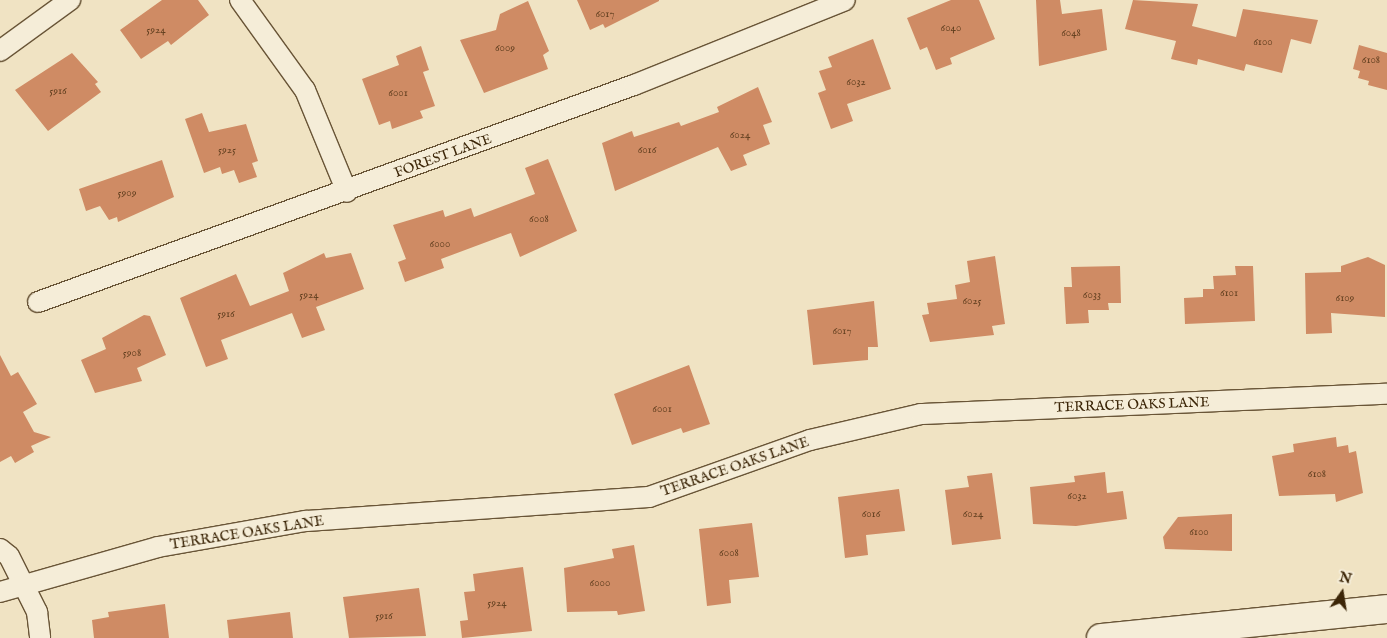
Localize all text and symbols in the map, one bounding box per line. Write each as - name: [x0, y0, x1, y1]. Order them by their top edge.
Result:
- house number: 6017: [595, 7, 615, 21]
- house number: 6040: [941, 21, 961, 35]
- house number: 5924: [146, 23, 166, 37]
- house number: 6048: [1061, 26, 1081, 40]
- house number: 6100: [1253, 35, 1273, 49]
- house number: 6009: [495, 41, 515, 55]
- house number: 6108: [1362, 53, 1380, 67]
- house number: 6032: [846, 75, 866, 89]
- house number: 5916: [49, 84, 67, 98]
- house number: 6001: [388, 86, 408, 100]
- house number: 6024: [730, 128, 750, 142]
- street label: FOREST LANE: [392, 131, 494, 181]
- house number: 5925: [218, 143, 236, 157]
- house number: 6016: [638, 143, 656, 157]
- house number: 5909: [118, 186, 136, 200]
- house number: 6008: [529, 212, 549, 226]
- house number: 6000: [430, 237, 450, 251]
- house number: 6101: [1220, 286, 1238, 300]
- house number: 5924: [299, 288, 319, 302]
- house number: 6033: [1083, 288, 1101, 302]
- house number: 6109: [1336, 291, 1354, 305]
- house number: 6025: [962, 294, 982, 308]
- house number: 5916: [217, 307, 235, 321]
- house number: 6017: [832, 324, 852, 338]
- house number: 5908: [123, 346, 141, 360]
- street label: TERRACE OAKS LANE: [1054, 394, 1210, 416]
- house number: 6001: [652, 402, 672, 416]
- street label: TERRACE OAKS LANE: [659, 434, 811, 500]
- house number: 6108: [1308, 467, 1326, 481]
- house number: 6032: [1067, 489, 1087, 503]
- house number: 6016: [862, 507, 880, 521]
- house number: 6024: [963, 507, 983, 521]
- street label: TERRACE OAKS LANE: [169, 513, 325, 553]
- house number: 6100: [1189, 525, 1209, 539]
- house number: 6008: [719, 546, 739, 560]
- north arrow: [1317, 568, 1367, 618]
- text: N: [1337, 568, 1353, 589]
- house number: 6000: [590, 576, 610, 590]
- house number: 5924: [487, 596, 507, 610]
- house number: 5916: [375, 609, 393, 623]

